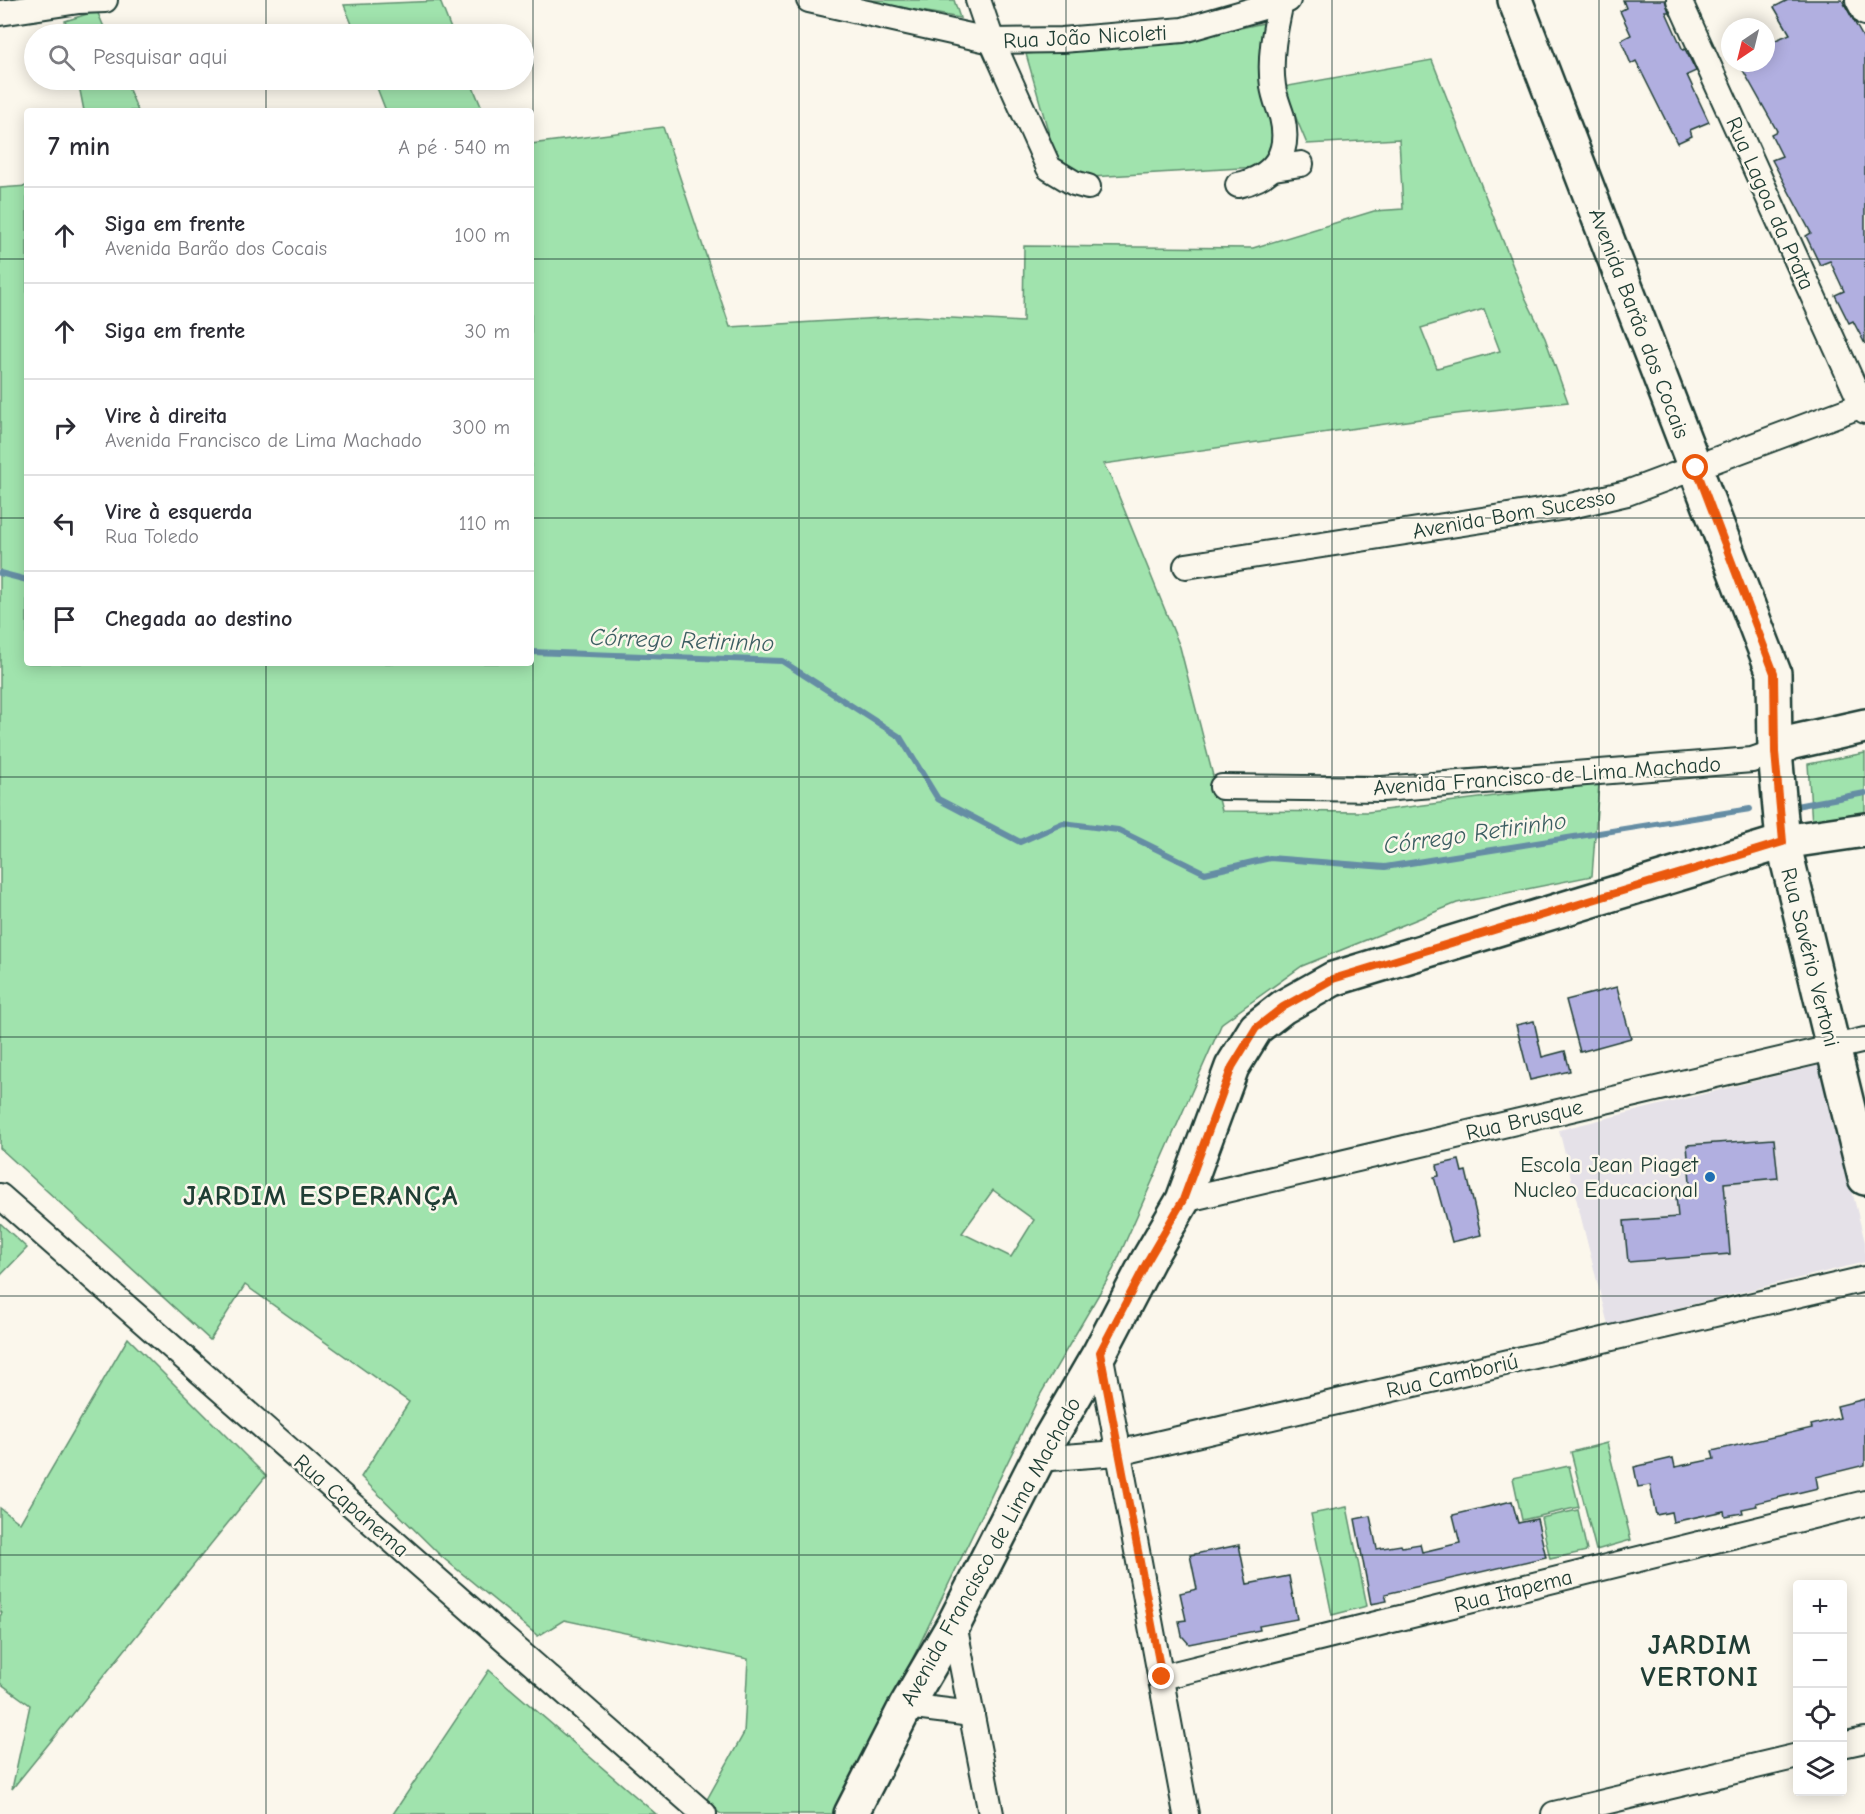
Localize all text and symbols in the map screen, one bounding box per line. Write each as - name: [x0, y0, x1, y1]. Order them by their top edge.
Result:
- north arrow: [1721, 18, 1775, 72]
- street label: Rua João Nicoleti: [1003, 20, 1168, 54]
- search box: [24, 24, 534, 90]
- icon: search: [45, 41, 78, 74]
- text: Pesquisar aqui: [93, 44, 228, 70]
- street label: Rua Lagoa da Prata: [1720, 113, 1820, 294]
- text: 7 min: [48, 132, 110, 162]
- text: A pé · 540 m: [398, 136, 510, 159]
- street label: Avenida Barão dos Cocais: [1583, 205, 1695, 442]
- text: Siga em frente: [105, 211, 245, 237]
- icon: ahead: [48, 219, 81, 252]
- text: 100 m: [455, 224, 510, 247]
- text: Avenida Barão dos Cocais: [105, 237, 327, 260]
- icon: ahead: [48, 315, 81, 348]
- text: Siga em frente: [105, 318, 245, 344]
- text: 30 m: [464, 320, 510, 343]
- text: Vire à direita: [105, 403, 227, 429]
- icon: right: [48, 411, 81, 444]
- text: 300 m: [452, 416, 510, 439]
- text: Avenida Francisco de Lima Machado: [105, 429, 422, 452]
- route start: [1682, 454, 1708, 480]
- street label: Avenida Bom Sucesso: [1411, 483, 1618, 545]
- text: Vire à esquerda: [105, 499, 253, 525]
- icon: left: [48, 507, 81, 540]
- text: 110 m: [459, 512, 510, 535]
- text: Rua Toledo: [105, 525, 199, 548]
- icon: arrive: [48, 603, 81, 636]
- text: Chegada ao destino: [105, 606, 292, 632]
- water label: Córrego Retirinho: [589, 623, 775, 657]
- street label: Avenida Francisco de Lima Machado: [1372, 751, 1722, 801]
- water label: Córrego Retirinho: [1382, 806, 1568, 860]
- street label: Rua Savério Vertoni: [1775, 865, 1845, 1050]
- street label: Rua Brusque: [1463, 1094, 1585, 1146]
- place label: Escola Jean Piaget Nucleo Educacional: [1513, 1152, 1699, 1203]
- marker: Escola Jean Piaget Nucleo Educacional: [1703, 1170, 1717, 1184]
- district label: JARDIM ESPERANÇA: [183, 1180, 459, 1212]
- street label: Rua Camboriú: [1384, 1348, 1521, 1404]
- street label: Avenida Francisco de Lima Machado: [895, 1393, 1087, 1710]
- street label: Rua Capanema: [289, 1449, 414, 1563]
- street label: Rua Itapema: [1451, 1564, 1575, 1618]
- map controls: [1793, 1580, 1847, 1796]
- button: +: [1793, 1580, 1847, 1634]
- district label: JARDIM VERTONI: [1641, 1629, 1759, 1693]
- button: −: [1793, 1634, 1847, 1688]
- route end: [1148, 1663, 1174, 1689]
- button: locate: [1793, 1688, 1847, 1742]
- button: layers: [1793, 1742, 1847, 1796]

